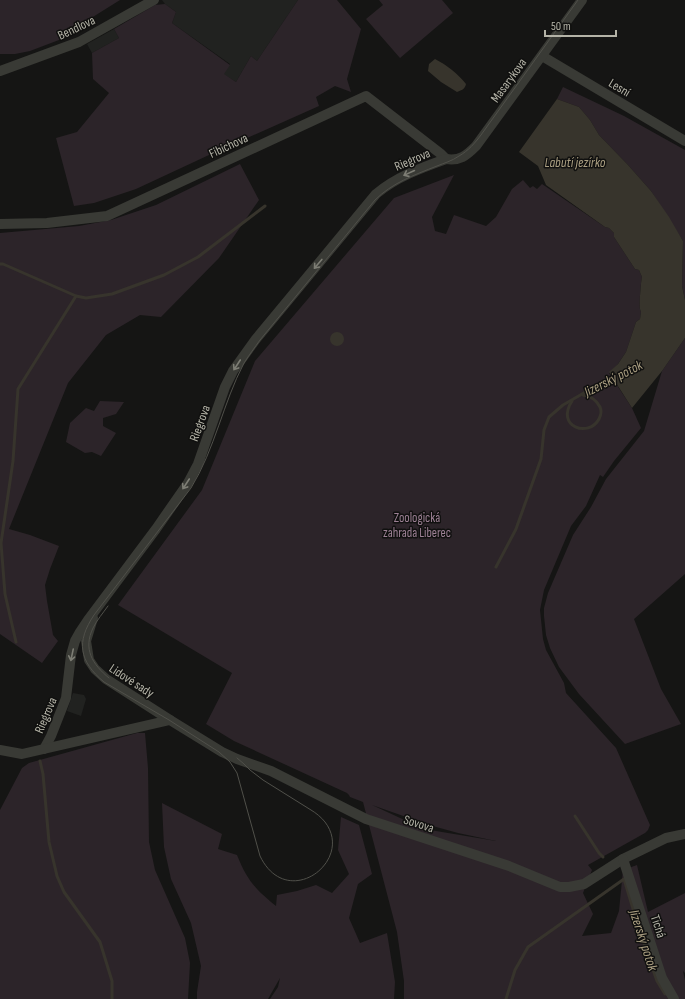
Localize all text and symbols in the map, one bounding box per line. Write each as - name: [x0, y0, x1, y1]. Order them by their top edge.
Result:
- street label: Bendlova: [55, 12, 98, 44]
- scale bar: [545, 12, 616, 38]
- text: 50 m: [551, 19, 571, 34]
- street label: Masarykova: [487, 55, 530, 106]
- street label: Lesní: [606, 75, 634, 101]
- street label: Fibichova: [206, 130, 250, 162]
- street label: Riegrova: [392, 145, 433, 175]
- water label: Labutí jezírko: [545, 154, 606, 171]
- one-way arrow: [404, 170, 416, 178]
- one-way arrow: [314, 258, 323, 269]
- water label: Jizerský potok: [580, 356, 646, 401]
- one-way arrow: [233, 359, 241, 370]
- street label: Riegrova: [186, 403, 214, 444]
- one-way arrow: [182, 478, 190, 490]
- park label: Zoologická zahrada Liberec: [383, 510, 451, 541]
- one-way arrow: [68, 648, 76, 661]
- street label: Lidové sady: [106, 660, 157, 701]
- street label: Riegrova: [31, 695, 61, 736]
- street label: Sovova: [402, 812, 436, 836]
- water label: Jizerský potok: [625, 906, 662, 974]
- street label: Tichá: [647, 913, 669, 940]

